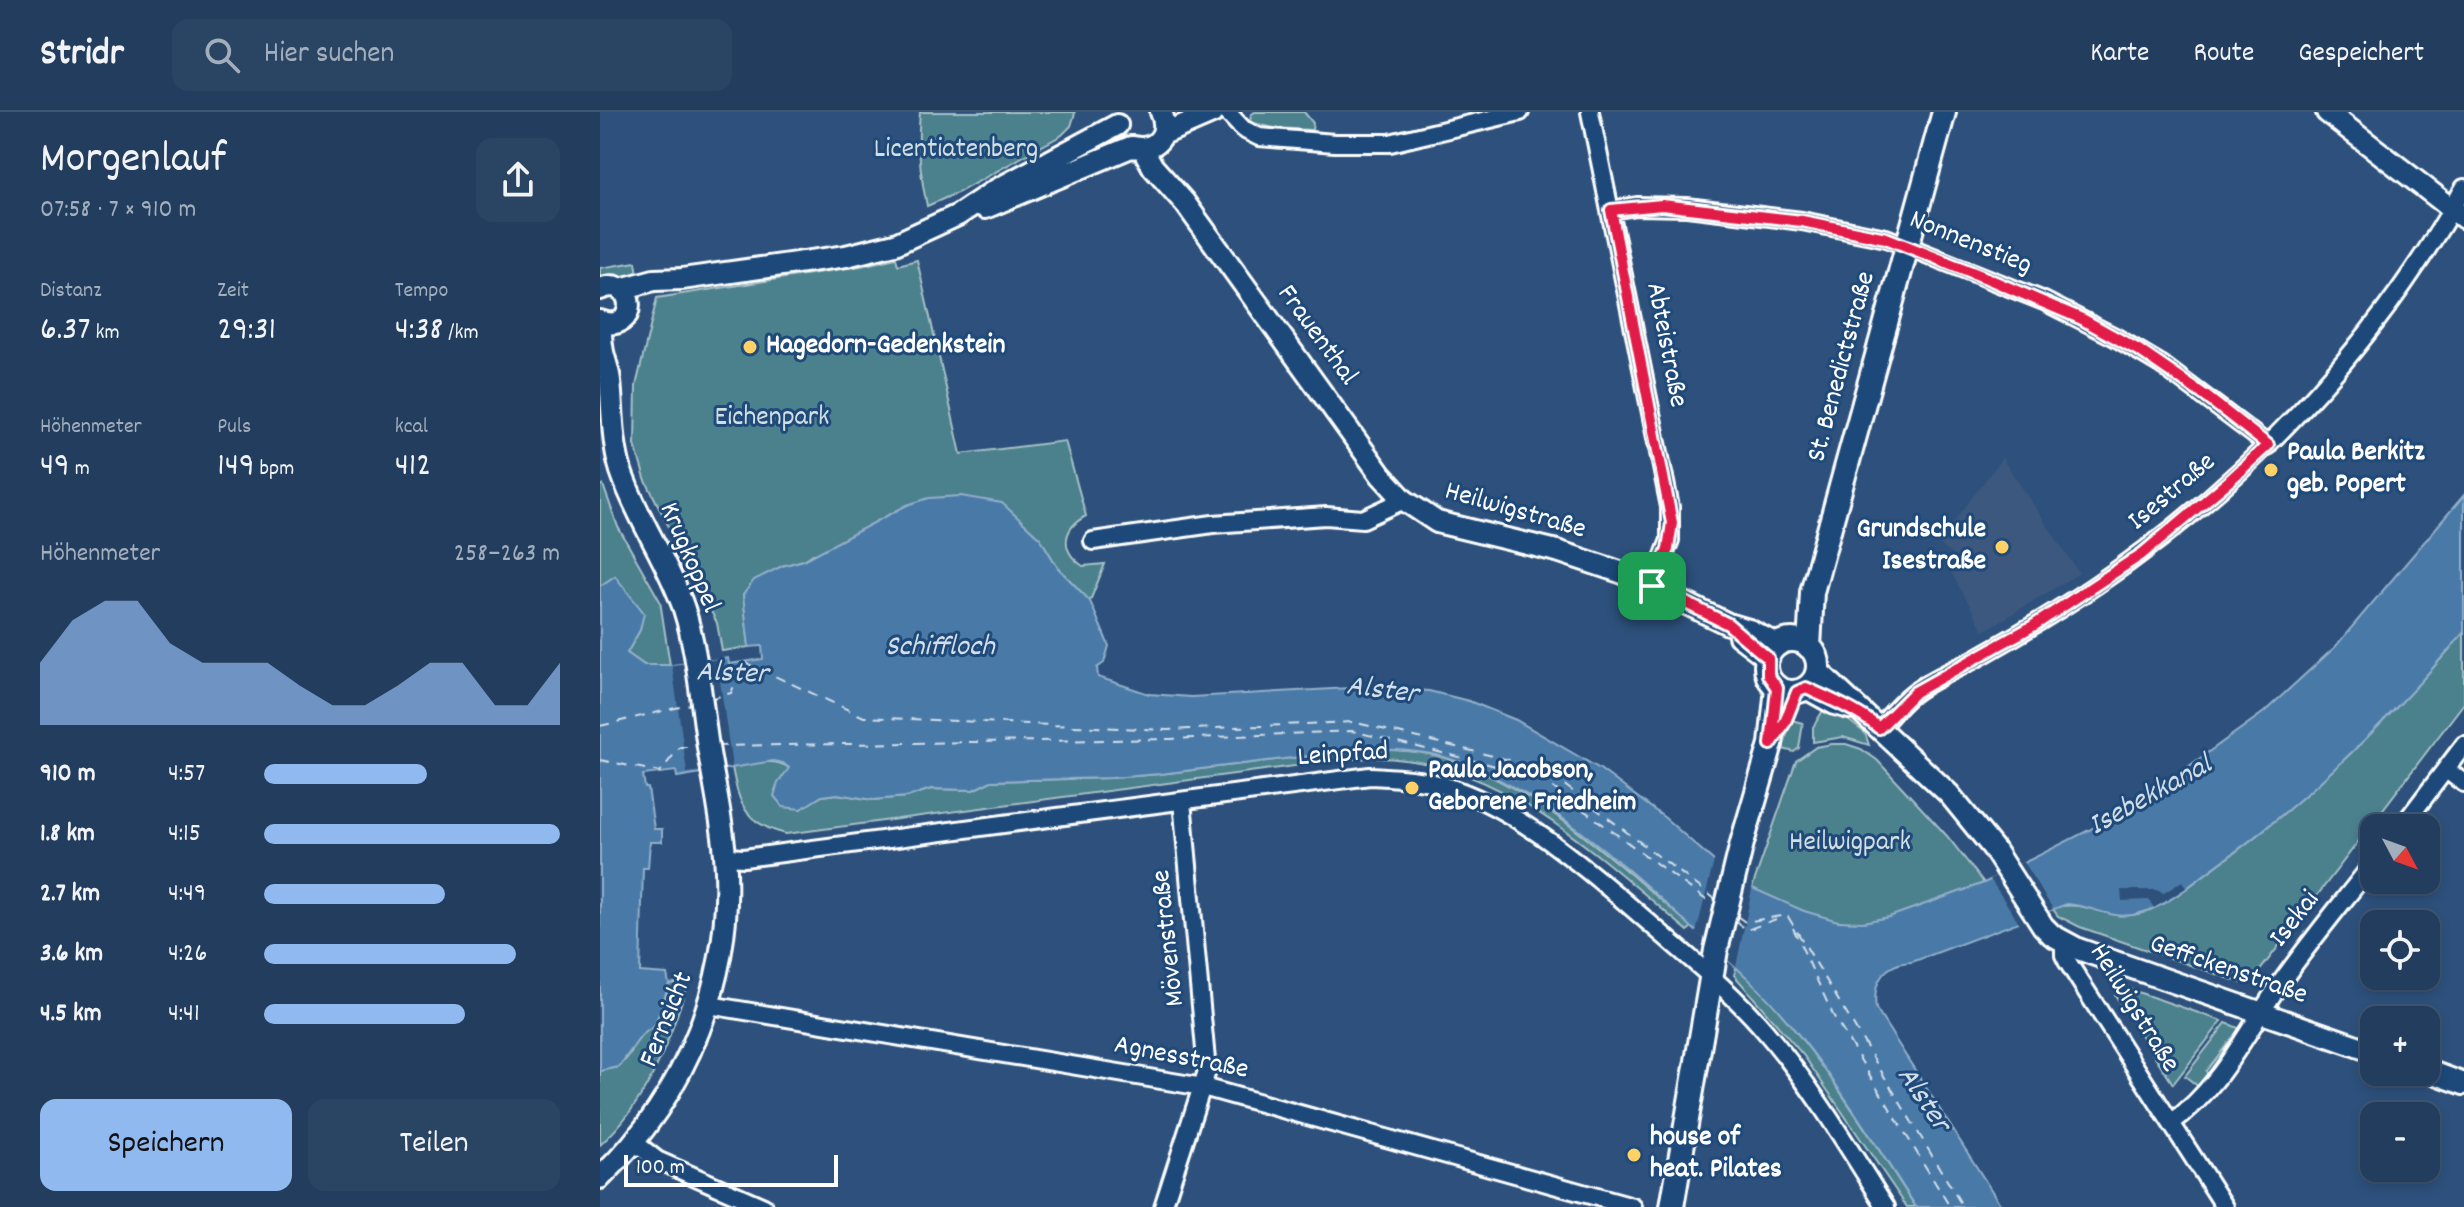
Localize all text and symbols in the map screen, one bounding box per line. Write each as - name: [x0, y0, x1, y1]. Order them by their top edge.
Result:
- search box: [172, 19, 732, 91]
- text: Stridr: [40, 28, 124, 83]
- icon: search: [200, 33, 244, 77]
- text: Hier suchen: [264, 34, 394, 77]
- text: Karte: [2090, 35, 2149, 75]
- text: Route: [2193, 35, 2254, 75]
- text: Gespeichert: [2298, 35, 2424, 75]
- text: Morgenlauf: [40, 130, 226, 193]
- park label: Licentiatenberg: [874, 131, 1038, 171]
- button: share: [476, 138, 560, 222]
- text: 07:58 · 7 × 910 m: [40, 192, 196, 229]
- street label: Nonnenstieg: [1903, 201, 2037, 287]
- street label: St. Benedictstraße: [1798, 267, 1888, 467]
- text: Distanz: [40, 276, 102, 307]
- text: Zeit: [217, 276, 249, 307]
- text: Tempo: [395, 276, 448, 307]
- street label: Frauenthal: [1266, 277, 1367, 395]
- street label: Abteistraße: [1633, 279, 1697, 411]
- text: 6.37: [40, 307, 90, 356]
- text: 29:31: [217, 307, 276, 356]
- text: 4:38: [395, 307, 443, 356]
- text: km: [90, 318, 120, 349]
- text: /km: [443, 318, 479, 349]
- place label: Hagedorn-Gedenkstein: [766, 327, 1005, 367]
- marker: Hagedorn-Gedenkstein: [741, 338, 759, 356]
- park label: Eichenpark: [714, 399, 830, 439]
- text: Höhenmeter: [40, 412, 142, 443]
- text: Puls: [217, 412, 251, 443]
- text: kcal: [395, 412, 428, 443]
- place label: Paula Berkitz geb. Popert: [2287, 434, 2425, 506]
- text: 49: [40, 443, 70, 492]
- text: 149: [217, 443, 254, 492]
- text: 412: [395, 443, 431, 492]
- street label: Isestraße: [2120, 444, 2226, 542]
- text: m: [70, 454, 90, 485]
- text: bpm: [254, 454, 294, 485]
- marker: Paula Berkitz geb. Popert: [2262, 461, 2280, 479]
- street label: Heilwigstraße: [1440, 473, 1590, 551]
- street label: Krugkoppel: [647, 497, 729, 620]
- place label: Grundschule Isestraße: [1856, 511, 1986, 583]
- text: Höhenmeter: [40, 536, 160, 573]
- text: 258–263 m: [454, 536, 560, 573]
- marker: Grundschule Isestraße: [1993, 538, 2011, 556]
- pin: [1618, 552, 1686, 620]
- icon: arrive: [1630, 564, 1674, 608]
- water label: Schiffloch: [885, 627, 996, 670]
- water label: Alster: [695, 652, 771, 698]
- water label: Alster: [1344, 666, 1423, 718]
- street label: Leinpfad: [1296, 733, 1390, 779]
- water label: Isebekkanal: [2082, 744, 2223, 849]
- place label: Paula Jacobson, Geborene Friedheim: [1428, 752, 1636, 824]
- text: 910 m: [40, 756, 96, 793]
- text: 4:57: [168, 756, 205, 793]
- marker: Paula Jacobson, Geborene Friedheim: [1403, 779, 1421, 797]
- north arrow: [2360, 814, 2440, 894]
- map controls: [2360, 814, 2440, 1182]
- text: 1.8 km: [40, 816, 95, 853]
- text: 4:15: [168, 816, 201, 853]
- park label: Heilwigpark: [1789, 824, 1911, 864]
- street label: Mövenstraße: [1143, 868, 1197, 1008]
- text: 2.7 km: [40, 876, 100, 913]
- text: 4:49: [168, 876, 206, 913]
- street label: Isekai: [2261, 883, 2331, 957]
- button: locate: [2360, 910, 2440, 990]
- street label: Geffckenstraße: [2144, 925, 2312, 1017]
- text: 3.6 km: [40, 936, 103, 973]
- text: 4:26: [168, 936, 207, 973]
- street label: Heilwigstraße: [2078, 937, 2188, 1081]
- street label: Fernsicht: [631, 966, 705, 1074]
- text: 4.5 km: [40, 996, 102, 1033]
- text: 4:41: [168, 996, 200, 1033]
- button: +: [2360, 1006, 2440, 1086]
- street label: Agnesstraße: [1111, 1026, 1251, 1092]
- water label: Alster: [1884, 1058, 1961, 1144]
- button: Speichern: [40, 1099, 292, 1191]
- button: Teilen: [308, 1099, 560, 1191]
- button: −: [2360, 1102, 2440, 1182]
- place label: house of heat. Pilates: [1650, 1119, 1782, 1191]
- marker: house of heat. Pilates: [1625, 1146, 1643, 1164]
- scale bar: [624, 1151, 838, 1187]
- text: 100 m: [636, 1153, 685, 1184]

